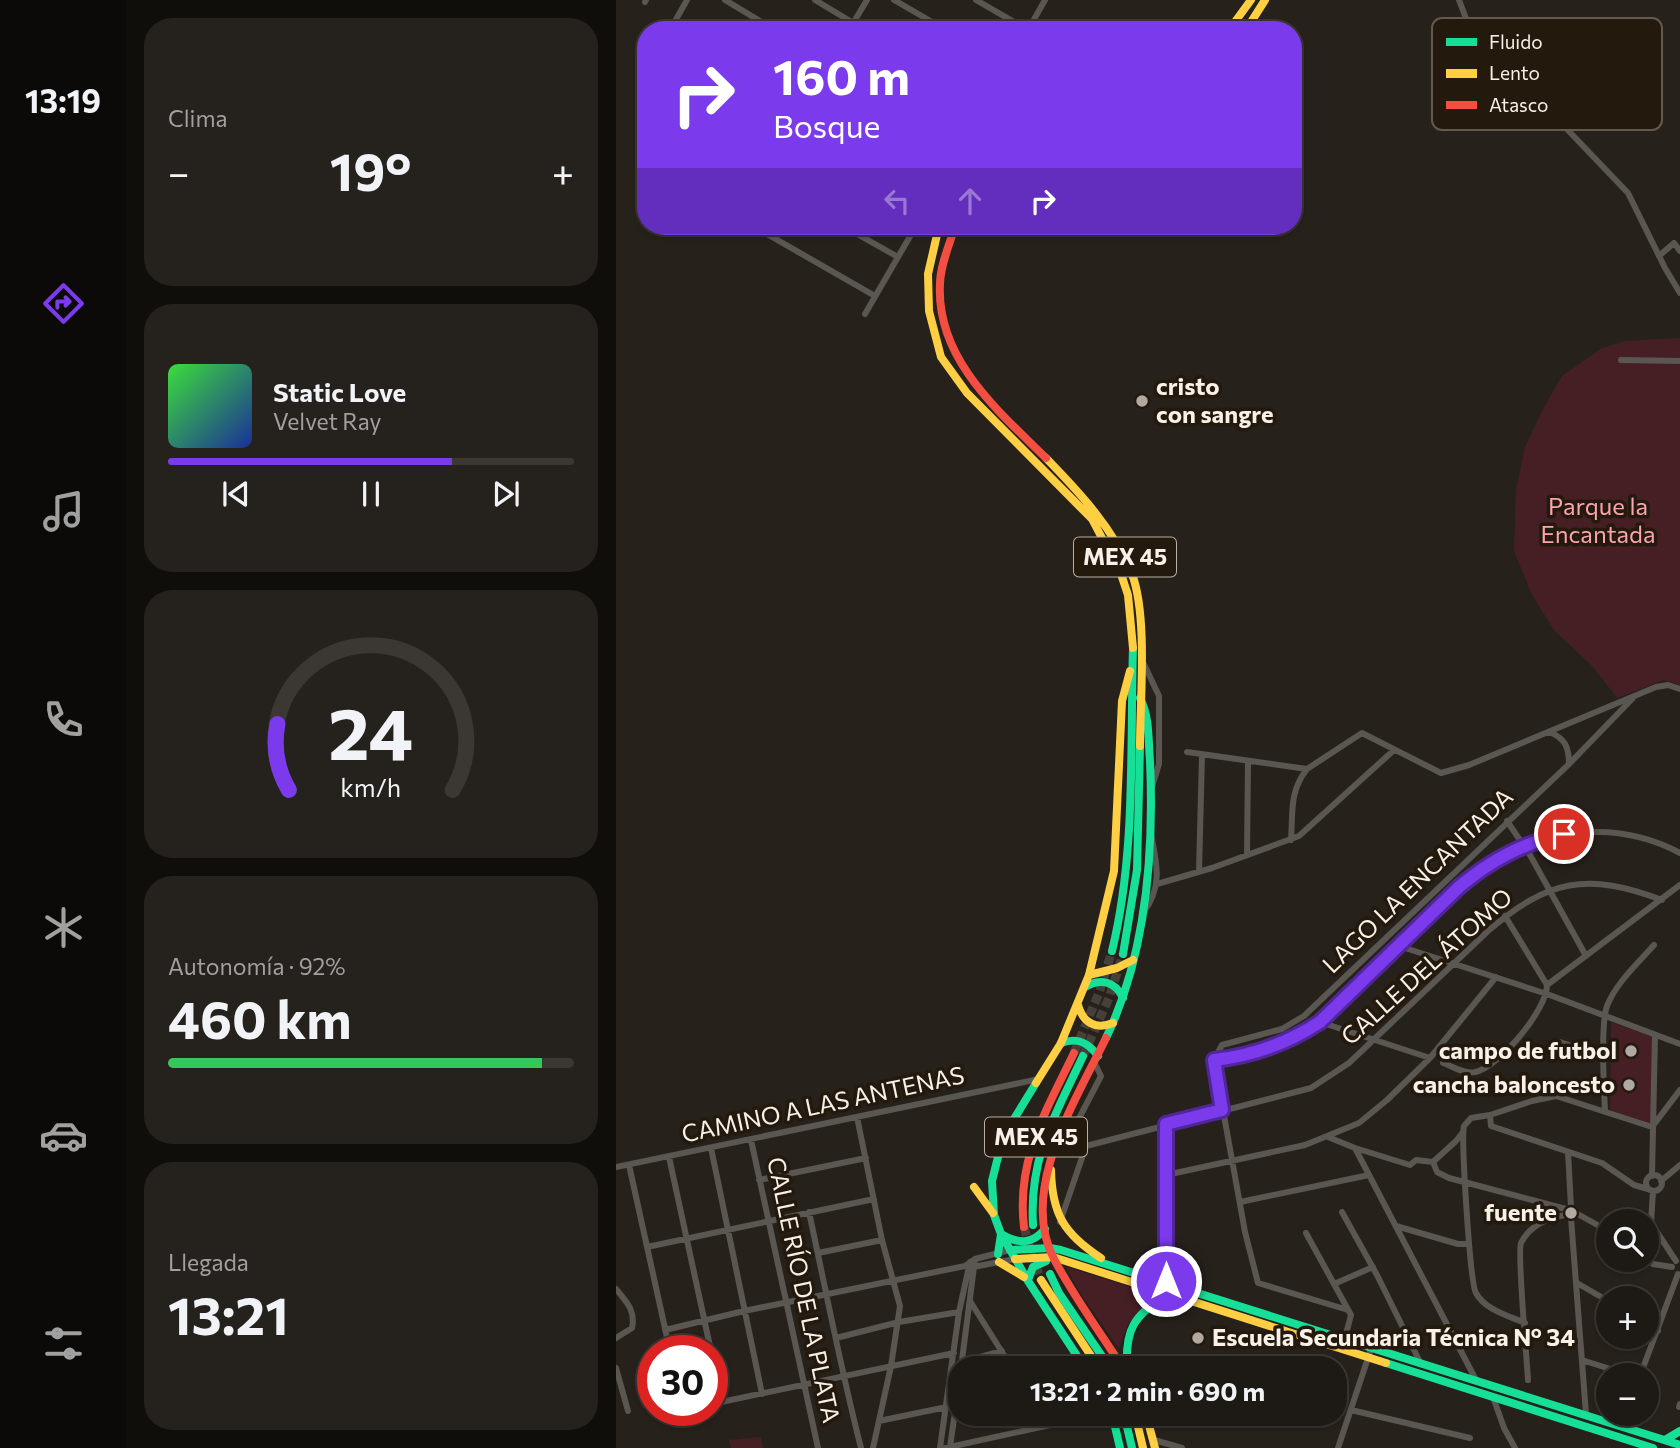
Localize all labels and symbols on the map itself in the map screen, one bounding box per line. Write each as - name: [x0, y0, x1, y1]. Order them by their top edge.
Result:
- legend: [1432, 18, 1662, 130]
- text: Fluido: [1489, 30, 1543, 53]
- text: Lento: [1489, 61, 1540, 84]
- text: Atasco: [1489, 93, 1548, 116]
- place label: cristo con sangre: [1156, 371, 1274, 428]
- marker: cristo con sangre: [1134, 393, 1150, 409]
- park label: Parque la Encantada: [1541, 491, 1655, 548]
- road number: MEX 45: [1074, 538, 1176, 576]
- street label: LAGO LA ENCANTADA: [1316, 782, 1518, 978]
- pin: [1534, 804, 1594, 864]
- street label: CALLE DEL ÁTOMO: [1335, 882, 1517, 1050]
- place label: campo de futbol: [1439, 1035, 1617, 1064]
- marker: campo de futbol: [1623, 1043, 1639, 1059]
- street label: CAMINO A LAS ANTENAS: [679, 1059, 967, 1148]
- place label: cancha baloncesto: [1413, 1069, 1615, 1098]
- marker: cancha baloncesto: [1621, 1077, 1637, 1093]
- road number: MEX 45: [985, 1118, 1087, 1156]
- street label: CALLE RÍO DE LA PLATA: [762, 1154, 847, 1425]
- place label: fuente: [1484, 1197, 1557, 1226]
- marker: fuente: [1563, 1205, 1579, 1221]
- position arrow: [1129, 1244, 1203, 1318]
- place label: Escuela Secundaria Técnica Nº 34: [1212, 1322, 1575, 1351]
- marker: Escuela Secundaria Técnica Nº 34: [1190, 1330, 1206, 1346]
- speed limit sign: 30: [637, 1335, 728, 1426]

